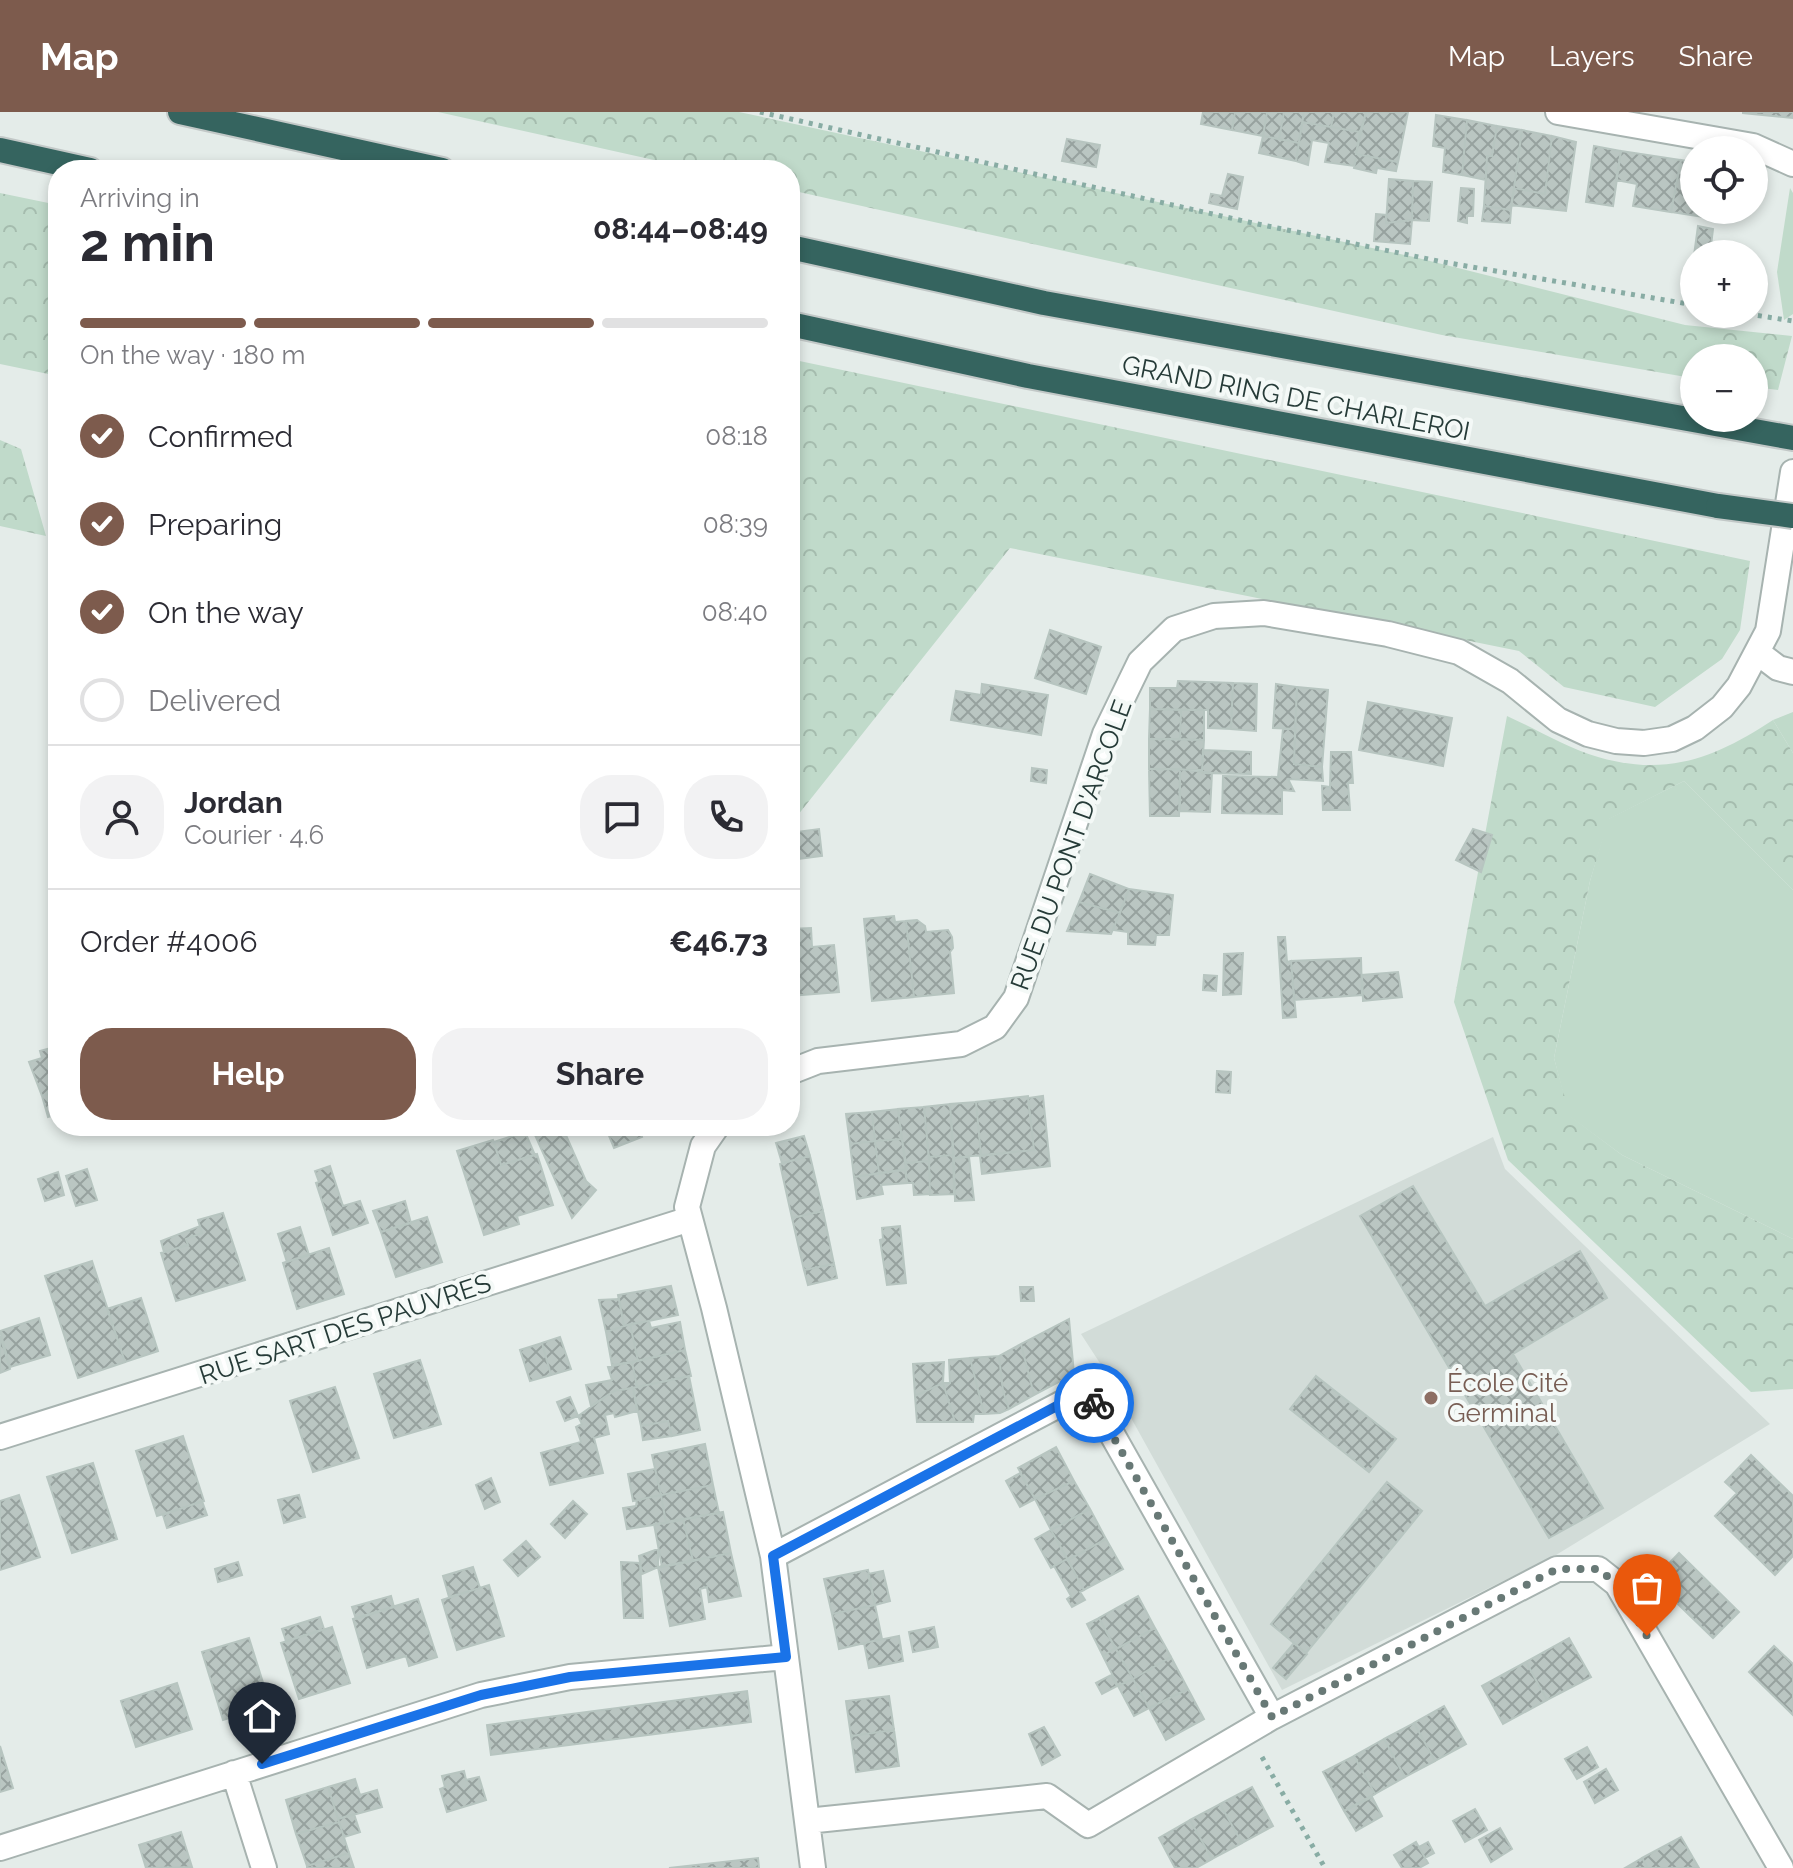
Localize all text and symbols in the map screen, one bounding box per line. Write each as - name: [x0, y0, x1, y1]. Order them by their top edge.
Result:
- text: Map: [40, 34, 119, 79]
- text: Map: [1448, 40, 1505, 73]
- text: Layers: [1549, 40, 1635, 73]
- text: Share: [1679, 40, 1753, 73]
- map controls: [1680, 136, 1768, 432]
- button: locate: [1680, 136, 1768, 224]
- text: Arriving in: [80, 183, 200, 213]
- text: 08:44–08:49: [593, 211, 768, 246]
- text: 2 min: [80, 212, 215, 273]
- button: +: [1680, 240, 1768, 328]
- text: On the way · 180 m: [80, 340, 305, 370]
- button: −: [1680, 344, 1768, 432]
- street label: GRAND RING DE CHARLEROI: [1120, 350, 1472, 446]
- icon: check: [80, 414, 124, 458]
- text: Confirmed: [148, 419, 293, 454]
- text: 08:18: [705, 421, 768, 451]
- icon: check: [80, 502, 124, 546]
- text: Preparing: [148, 507, 282, 542]
- text: 08:39: [703, 509, 768, 539]
- icon: check: [80, 590, 124, 634]
- text: On the way: [148, 595, 304, 630]
- text: 08:40: [702, 597, 768, 627]
- text: Delivered: [148, 683, 281, 718]
- street label: RUE DU PONT D'ARCOLE: [1005, 696, 1137, 994]
- button: person: [80, 775, 164, 859]
- button: chat: [580, 775, 664, 859]
- button: phone: [684, 775, 768, 859]
- text: Jordan: [184, 785, 283, 820]
- text: Courier · 4.6: [184, 820, 324, 850]
- text: Order #4006: [80, 924, 258, 959]
- text: €46.73: [669, 924, 768, 959]
- button: Help: [80, 1028, 416, 1120]
- button: Share: [432, 1028, 768, 1120]
- street label: RUE SART DES PAUVRES: [195, 1268, 495, 1390]
- courier: [1054, 1363, 1134, 1443]
- place label: École Cité Germinal: [1447, 1368, 1568, 1428]
- icon: bike: [1072, 1381, 1116, 1425]
- marker: École Cité Germinal: [1422, 1389, 1440, 1407]
- pin: [1613, 1554, 1681, 1636]
- icon: bag: [1625, 1566, 1669, 1610]
- pin: [228, 1682, 296, 1764]
- icon: home: [240, 1694, 284, 1738]

